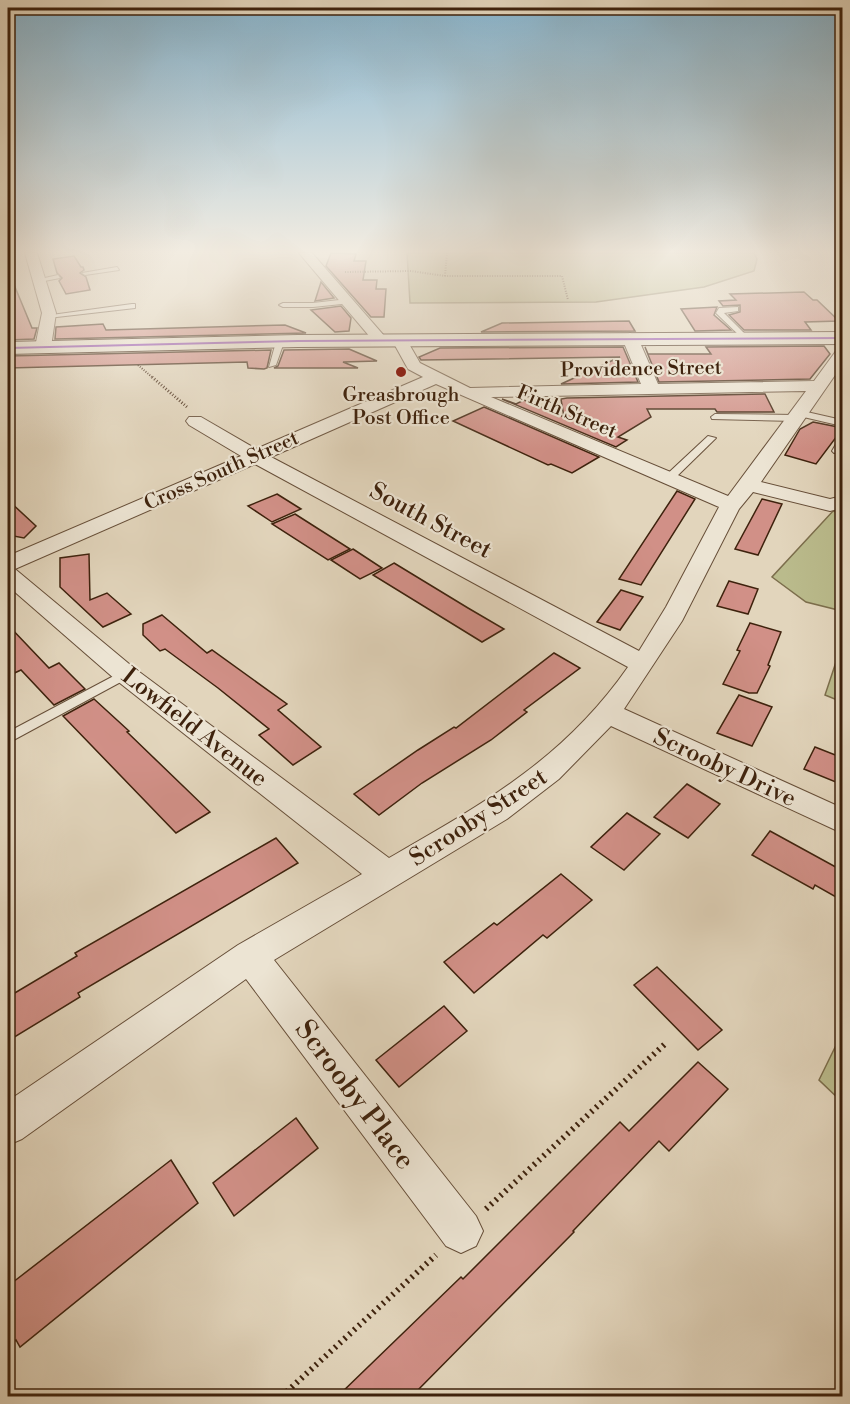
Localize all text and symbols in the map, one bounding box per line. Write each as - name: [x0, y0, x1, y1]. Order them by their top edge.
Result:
- street label: Providence Street: [560, 356, 722, 383]
- marker: Greasbrough Post Office: [394, 365, 408, 379]
- street label: Firth Street: [513, 380, 620, 445]
- place label: Greasbrough Post Office: [343, 383, 460, 431]
- street label: Cross South Street: [140, 426, 303, 517]
- street label: South Street: [364, 476, 497, 566]
- street label: Lowfield Avenue: [115, 661, 273, 794]
- street label: Scrooby Drive: [648, 722, 801, 814]
- street label: Scrooby Street: [404, 762, 553, 873]
- street label: Scrooby Place: [287, 1013, 422, 1177]

